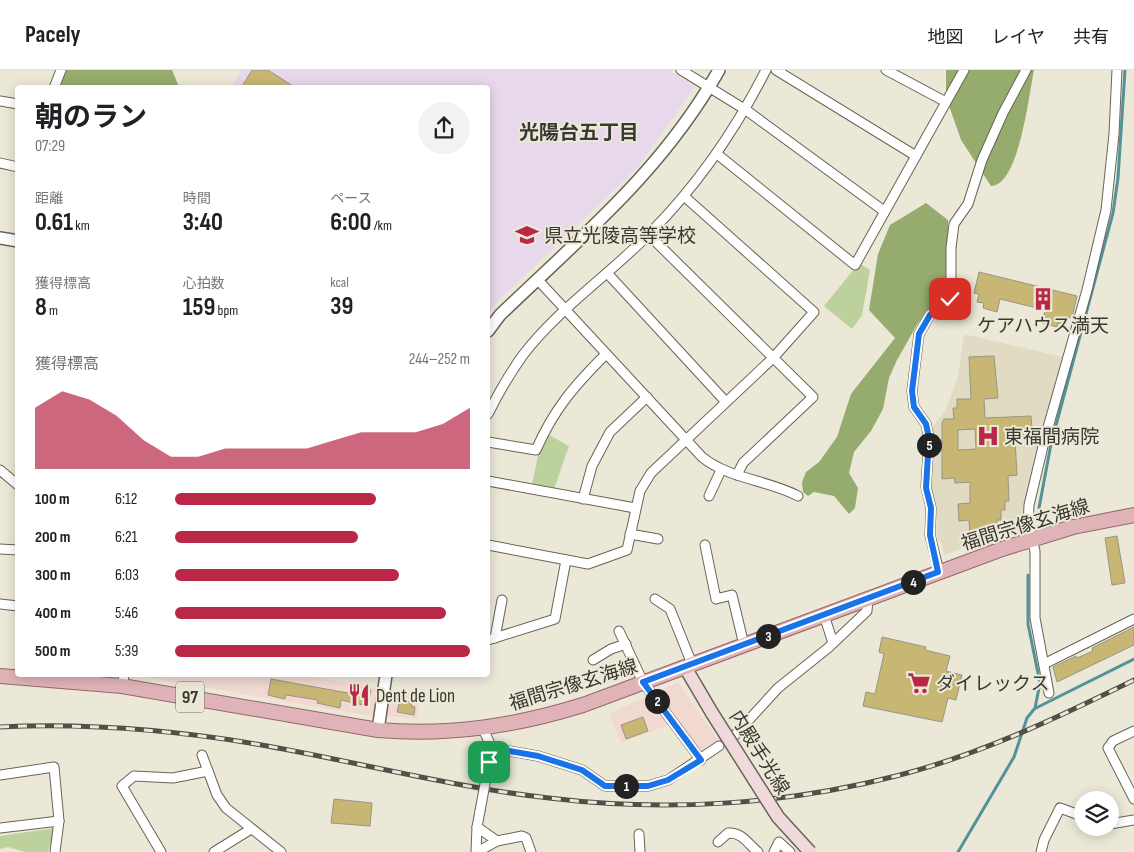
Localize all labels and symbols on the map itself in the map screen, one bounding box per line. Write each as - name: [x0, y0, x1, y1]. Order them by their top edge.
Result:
- district label: 光陽台五丁目: [519, 121, 639, 145]
- school or university icon: 県立光陵高等学校: [514, 222, 540, 248]
- place label: 県立光陵高等学校: [544, 225, 696, 248]
- pin: [929, 278, 971, 320]
- building icon: ケアハウス満天: [1030, 286, 1056, 312]
- place label: ケアハウス満天: [977, 315, 1109, 338]
- hospital icon: 東福間病院: [975, 423, 1001, 449]
- place label: 東福間病院: [1004, 426, 1099, 449]
- pin: 5: [916, 432, 942, 458]
- street label: 福間宗像玄海線: [958, 495, 1092, 556]
- pin: 4: [900, 570, 926, 594]
- pin: 3: [756, 624, 780, 648]
- street label: 福間宗像玄海線: [506, 655, 640, 716]
- supermarket icon: ダイレックス: [906, 670, 932, 696]
- place label: ダイレックス: [936, 673, 1049, 696]
- road number: 97: [176, 682, 204, 712]
- restaurant icon: Dent de Lion: [346, 682, 372, 708]
- place label: Dent de Lion: [376, 685, 455, 708]
- pin: 2: [644, 688, 670, 714]
- street label: 内殿手光線: [724, 706, 794, 799]
- pin: [468, 741, 510, 783]
- pin: 1: [614, 774, 638, 798]

